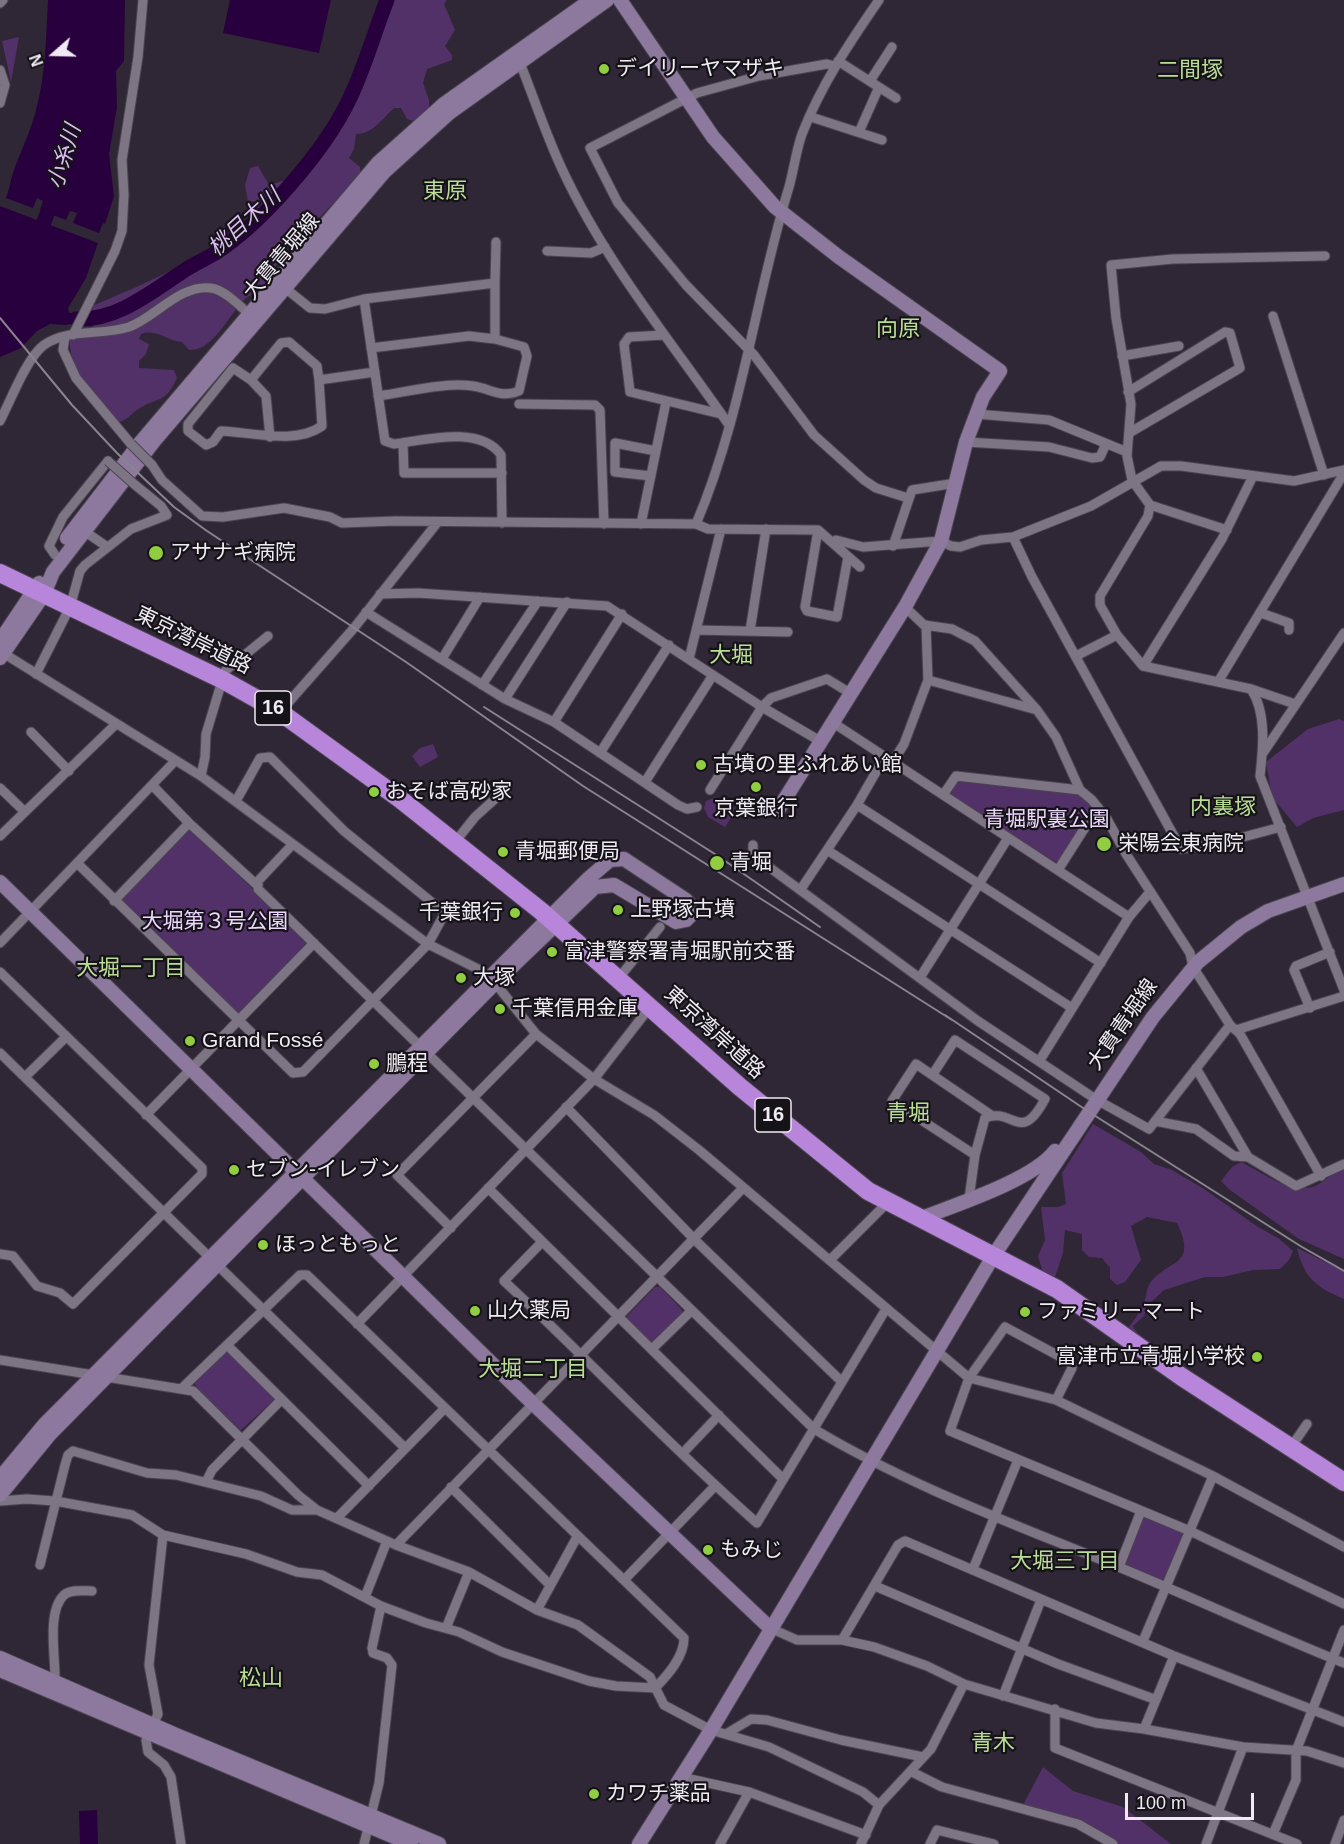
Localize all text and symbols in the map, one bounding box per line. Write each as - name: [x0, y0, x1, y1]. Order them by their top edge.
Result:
- north arrow: [24, 24, 84, 84]
- text: N: [27, 52, 47, 69]
- place label: デイリーヤマザキ: [616, 56, 784, 82]
- district label: 二間塚: [1157, 58, 1223, 84]
- marker: デイリーヤマザキ: [597, 62, 611, 76]
- water label: 小糸川: [43, 122, 87, 192]
- district label: 東原: [423, 179, 467, 205]
- water label: 桃目木川: [203, 184, 287, 262]
- street label: 大貫青堀線: [239, 209, 325, 305]
- district label: 向原: [876, 317, 920, 343]
- place label: アサナギ病院: [170, 540, 296, 566]
- marker: アサナギ病院: [147, 544, 165, 562]
- street label: 東京湾岸道路: [131, 602, 255, 680]
- district label: 大堀: [709, 643, 753, 669]
- road number: 16: [255, 691, 291, 725]
- place label: 古墳の里ふれあい館: [713, 752, 902, 778]
- marker: 古墳の里ふれあい館: [694, 758, 708, 772]
- place label: おそば高砂家: [386, 779, 512, 805]
- marker: 京葉銀行: [749, 780, 763, 794]
- marker: おそば高砂家: [367, 785, 381, 799]
- district label: 内裏塚: [1190, 795, 1256, 821]
- place label: 京葉銀行: [714, 796, 798, 822]
- park label: 青堀駅裏公園: [984, 807, 1110, 833]
- place label: 栄陽会東病院: [1118, 831, 1244, 857]
- marker: 栄陽会東病院: [1095, 835, 1113, 853]
- place label: 青堀郵便局: [515, 839, 620, 865]
- marker: 青堀郵便局: [496, 845, 510, 859]
- place label: 青堀: [730, 850, 772, 876]
- marker: 青堀: [708, 854, 726, 872]
- place label: 上野塚古墳: [630, 897, 735, 923]
- place label: 千葉銀行: [419, 900, 503, 926]
- marker: 上野塚古墳: [611, 903, 625, 917]
- marker: 千葉銀行: [508, 906, 522, 920]
- park label: 大堀第３号公園: [142, 909, 288, 935]
- place label: 富津警察署青堀駅前交番: [564, 939, 795, 965]
- marker: 富津警察署青堀駅前交番: [545, 945, 559, 959]
- district label: 大堀一丁目: [76, 956, 186, 982]
- place label: 大塚: [473, 965, 515, 991]
- marker: 大塚: [454, 971, 468, 985]
- street label: 大貫青堀線: [1083, 975, 1163, 1075]
- street label: 東京湾岸道路: [659, 981, 769, 1085]
- place label: 千葉信用金庫: [512, 996, 638, 1022]
- marker: 千葉信用金庫: [493, 1002, 507, 1016]
- place label: Grand Fossé: [202, 1028, 323, 1054]
- marker: Grand Fossé: [183, 1034, 197, 1048]
- place label: 鵬程: [386, 1051, 428, 1077]
- marker: 鵬程: [367, 1057, 381, 1071]
- road number: 16: [755, 1098, 791, 1132]
- district label: 青堀: [886, 1101, 930, 1127]
- place label: セブン-イレブン: [246, 1157, 400, 1183]
- marker: セブン-イレブン: [227, 1163, 241, 1177]
- place label: ほっともっと: [275, 1232, 401, 1258]
- marker: ほっともっと: [256, 1238, 270, 1252]
- place label: 山久薬局: [487, 1298, 571, 1324]
- place label: ファミリーマート: [1037, 1299, 1205, 1325]
- marker: 山久薬局: [468, 1304, 482, 1318]
- marker: ファミリーマート: [1018, 1305, 1032, 1319]
- place label: 富津市立青堀小学校: [1056, 1344, 1245, 1370]
- marker: 富津市立青堀小学校: [1250, 1350, 1264, 1364]
- district label: 大堀二丁目: [478, 1357, 588, 1383]
- place label: もみじ: [720, 1537, 783, 1563]
- marker: もみじ: [701, 1543, 715, 1557]
- district label: 大堀三丁目: [1010, 1549, 1120, 1575]
- district label: 松山: [239, 1666, 283, 1692]
- district label: 青木: [971, 1731, 1015, 1757]
- place label: カワチ薬品: [606, 1781, 711, 1807]
- scale bar: [1128, 1781, 1257, 1819]
- marker: カワチ薬品: [587, 1787, 601, 1801]
- text: 100 m: [1136, 1793, 1186, 1813]

